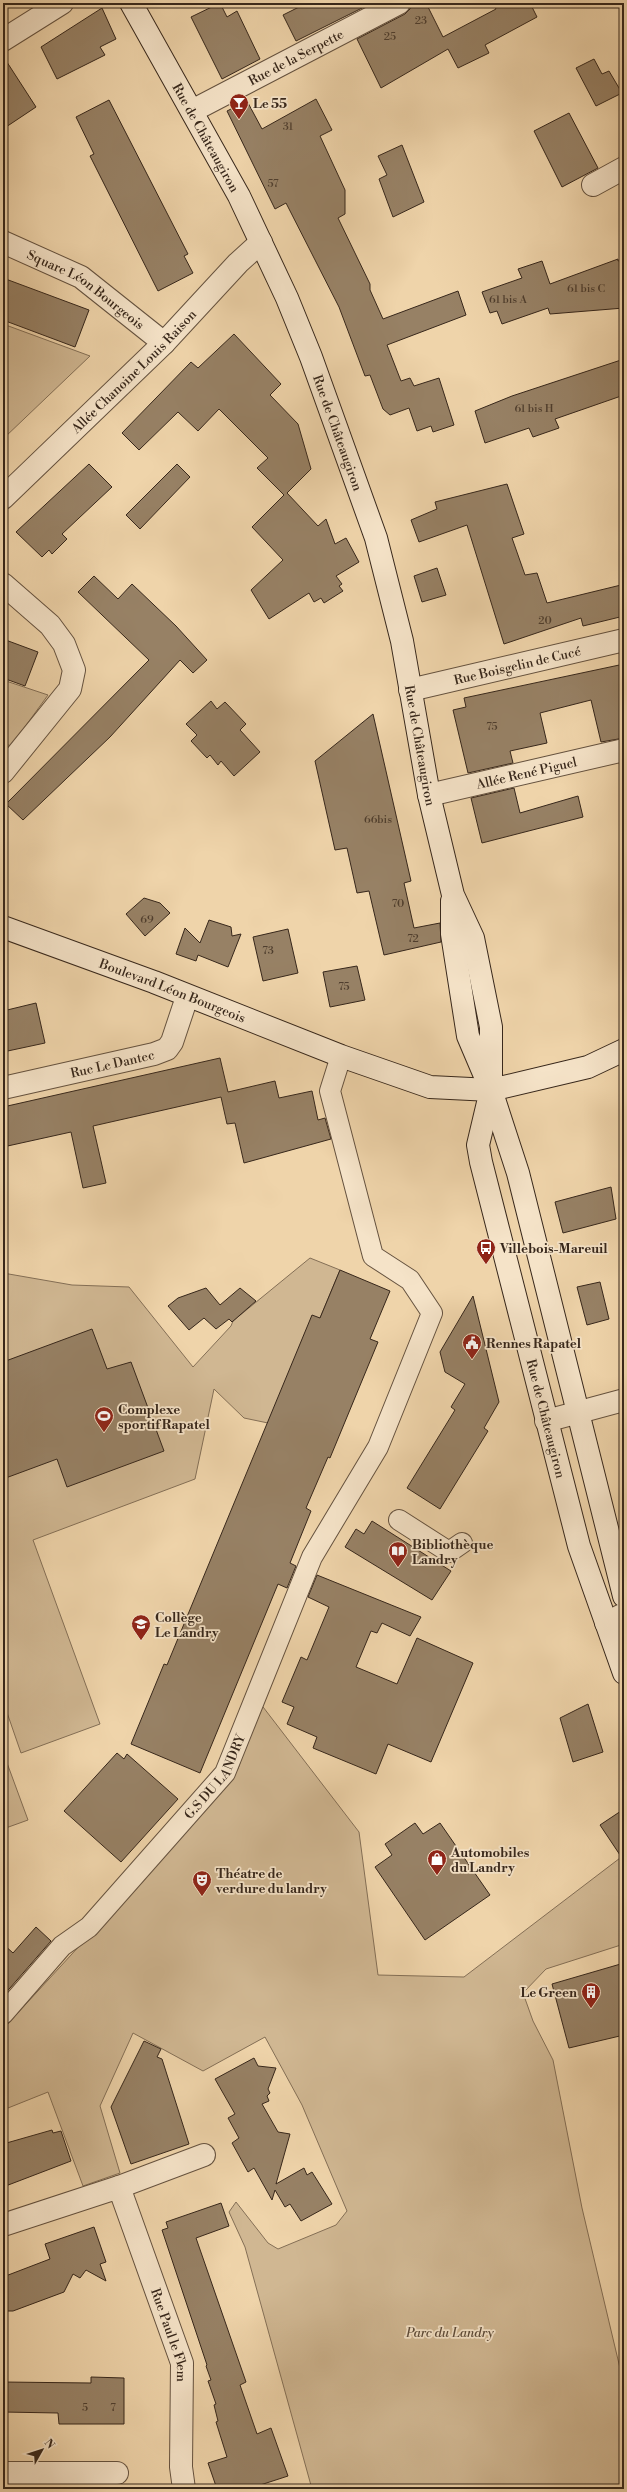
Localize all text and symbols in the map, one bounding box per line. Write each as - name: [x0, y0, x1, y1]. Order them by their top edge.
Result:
- house number: 23: [415, 14, 427, 28]
- street label: Rue de la Serpette: [246, 26, 347, 89]
- house number: 25: [384, 30, 396, 44]
- street label: Rue de Châteaugiron: [169, 81, 242, 195]
- bar icon: Le 55: [228, 92, 250, 120]
- place label: Le 55: [253, 96, 287, 112]
- house number: 31: [283, 120, 294, 134]
- house number: 57: [267, 177, 279, 191]
- street label: Square Léon Bourgeois: [24, 247, 147, 333]
- house number: 61 bis C: [567, 282, 605, 296]
- house number: 61 bis A: [489, 293, 527, 307]
- street label: Allée Chanoine Louis Raison: [68, 306, 200, 438]
- street label: Rue de Châteaugiron: [309, 373, 366, 493]
- house number: 61 bis H: [514, 402, 554, 416]
- house number: 20: [538, 614, 552, 628]
- street label: Rue Boisgelin de Cucé: [452, 643, 583, 689]
- street label: Rue de Châteaugiron: [401, 684, 438, 808]
- house number: 75: [486, 720, 498, 734]
- street label: Allée René Piguel: [474, 754, 579, 793]
- house number: 66bis: [364, 813, 392, 827]
- house number: 70: [392, 897, 404, 911]
- house number: 69: [140, 913, 154, 927]
- house number: 72: [407, 932, 419, 946]
- house number: 73: [262, 944, 274, 958]
- street label: Boulevard Léon Bourgeois: [96, 955, 248, 1027]
- house number: 75: [338, 980, 350, 994]
- street label: Rue Le Dantec: [69, 1047, 156, 1082]
- bus stop icon: Villebois-Mareuil: [475, 1237, 497, 1265]
- place label: Villebois-Mareuil: [499, 1241, 608, 1257]
- public building icon: Rennes Rapatel: [461, 1332, 483, 1360]
- place label: Rennes Rapatel: [486, 1336, 582, 1352]
- street label: Rue de Châteaugiron: [523, 1358, 568, 1480]
- place label: Complexe sportif Rapatel: [118, 1402, 210, 1433]
- sports icon: Complexe sportif Rapatel: [93, 1405, 115, 1433]
- place label: Bibliothèque Landry: [412, 1537, 494, 1568]
- library icon: Bibliothèque Landry: [387, 1540, 409, 1568]
- place label: Collège Le Landry: [155, 1610, 219, 1641]
- school or university icon: Collège Le Landry: [130, 1613, 152, 1641]
- street label: G.S DU LANDRY: [181, 1731, 249, 1823]
- place label: Automobiles du Landry: [450, 1845, 530, 1876]
- shop icon: Automobiles du Landry: [426, 1848, 448, 1876]
- place label: Théatre de verdure du landry: [215, 1866, 327, 1897]
- theatre icon: Théatre de verdure du landry: [191, 1869, 213, 1897]
- building icon: Le Green: [580, 1981, 602, 2009]
- place label: Le Green: [520, 1985, 577, 2001]
- street label: Rue Paul le Flem: [147, 2286, 189, 2383]
- park label: Parc du Landry: [405, 2325, 494, 2341]
- house number: 5: [82, 2401, 88, 2415]
- house number: 7: [110, 2401, 116, 2415]
- north arrow: [22, 2430, 62, 2470]
- text: N: [41, 2437, 57, 2452]

